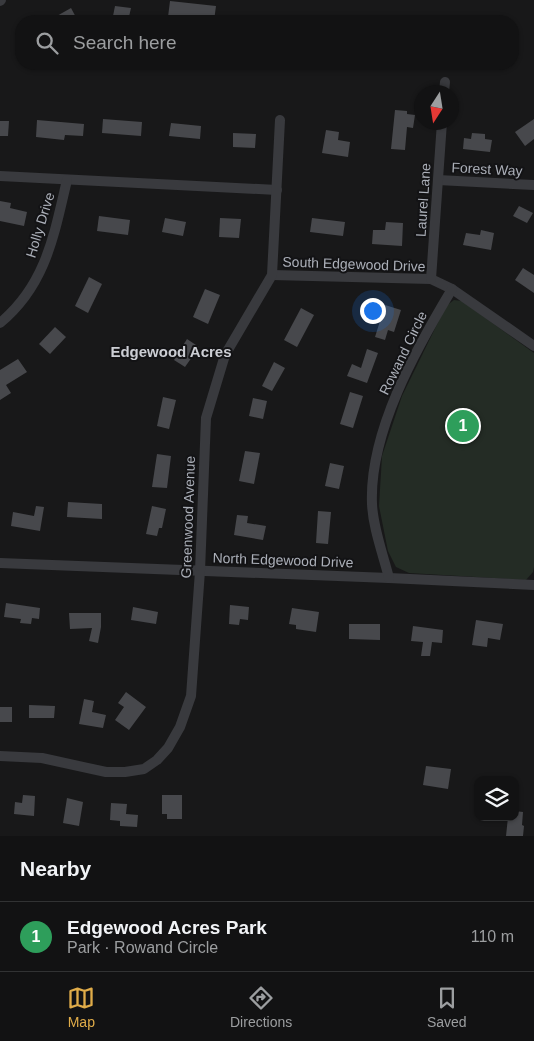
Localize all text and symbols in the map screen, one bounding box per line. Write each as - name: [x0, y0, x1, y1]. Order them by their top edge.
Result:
- search box: [15, 15, 519, 70]
- icon: search: [33, 29, 61, 57]
- text: Search here: [73, 32, 177, 53]
- north arrow: [414, 85, 459, 130]
- street label: Forest Way: [451, 159, 523, 179]
- street label: Laurel Lane: [412, 162, 434, 237]
- street label: Holly Drive: [22, 190, 58, 260]
- street label: South Edgewood Drive: [282, 254, 426, 275]
- your location: [360, 298, 386, 324]
- street label: Rowand Circle: [376, 308, 430, 397]
- district label: Edgewood Acres: [110, 343, 232, 360]
- pin: 1: [447, 407, 479, 445]
- street label: Greenwood Avenue: [178, 455, 198, 579]
- street label: North Edgewood Drive: [212, 550, 354, 570]
- map controls: [474, 776, 519, 821]
- button: layers: [474, 776, 519, 821]
- text: Nearby: [20, 857, 91, 880]
- text: Edgewood Acres Park: [67, 917, 267, 938]
- text: 1: [32, 928, 40, 945]
- text: 110 m: [471, 928, 514, 945]
- text: Park · Rowand Circle: [67, 939, 218, 956]
- tab: Map: [67, 984, 95, 1030]
- tab: Directions: [230, 984, 292, 1030]
- tab: Saved: [427, 984, 467, 1030]

